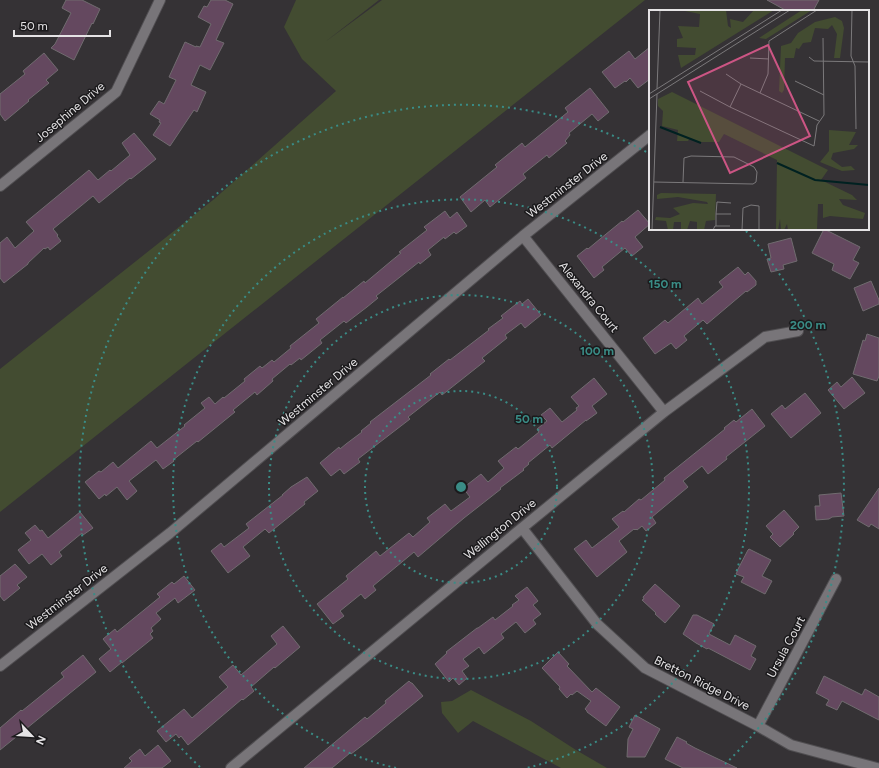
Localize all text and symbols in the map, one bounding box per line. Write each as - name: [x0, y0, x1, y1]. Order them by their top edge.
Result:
- inset map: [649, 10, 869, 230]
- scale bar: [14, 12, 110, 38]
- text: 50 m: [20, 19, 48, 33]
- street label: Josephine Drive: [33, 79, 108, 145]
- street label: Westminster Drive: [524, 149, 611, 221]
- street label: Alexandra Court: [556, 259, 622, 335]
- text: 150 m: [648, 277, 682, 291]
- text: 200 m: [790, 318, 826, 332]
- text: 100 m: [580, 344, 614, 358]
- street label: Westminster Drive: [276, 355, 361, 429]
- text: 50 m: [515, 412, 543, 426]
- centre of rings: [454, 480, 468, 494]
- street label: Wellington Drive: [461, 496, 539, 562]
- street label: Westminster Drive: [24, 561, 111, 633]
- street label: Ursula Court: [764, 614, 808, 680]
- street label: Bretton Ridge Drive: [652, 653, 752, 713]
- north arrow: [12, 716, 52, 756]
- text: N: [33, 733, 48, 747]

